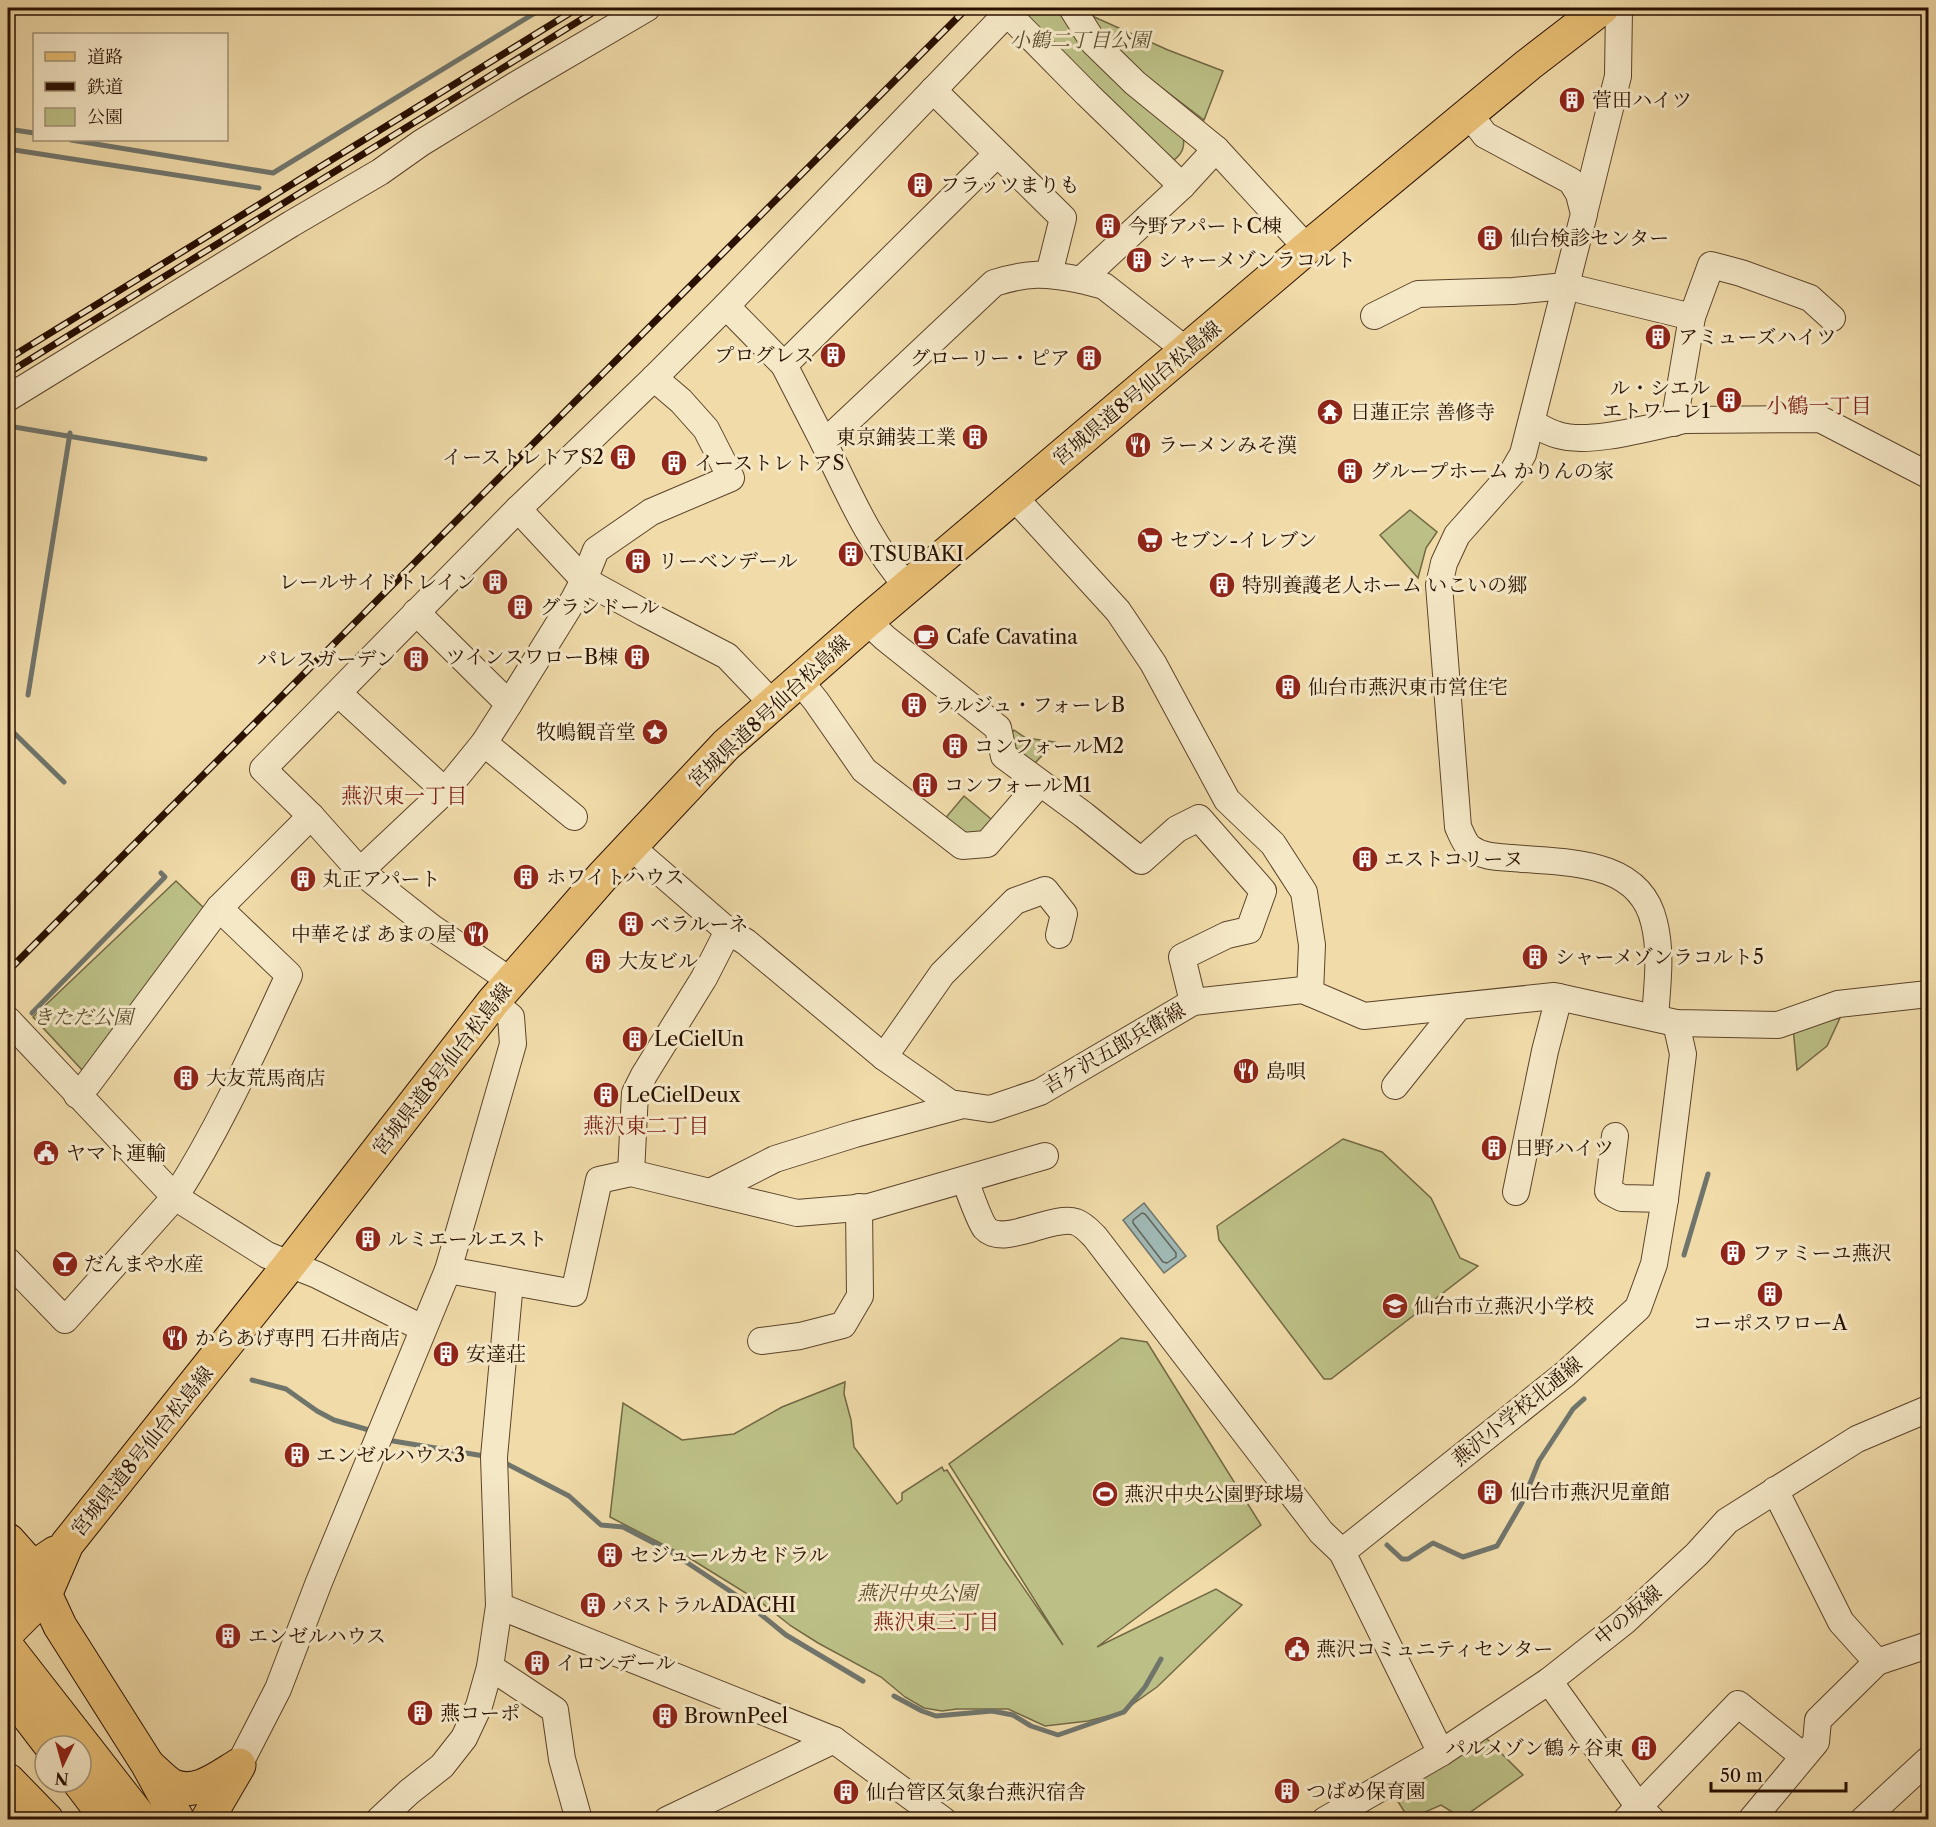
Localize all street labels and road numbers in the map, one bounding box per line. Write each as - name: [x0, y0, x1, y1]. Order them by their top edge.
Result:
- street label: 宮城県道8号仙台松島線: [1048, 316, 1226, 470]
- street label: 宮城県道8号仙台松島線: [683, 630, 855, 792]
- street label: 宮城県道8号仙台松島線: [367, 978, 517, 1160]
- street label: 吉ケ沢五郎兵衛線: [1039, 998, 1189, 1098]
- street label: 燕沢小学校北通線: [1447, 1351, 1587, 1471]
- street label: 宮城県道8号仙台松島線: [66, 1361, 218, 1541]
- street label: 中の坂線: [1590, 1580, 1666, 1650]

